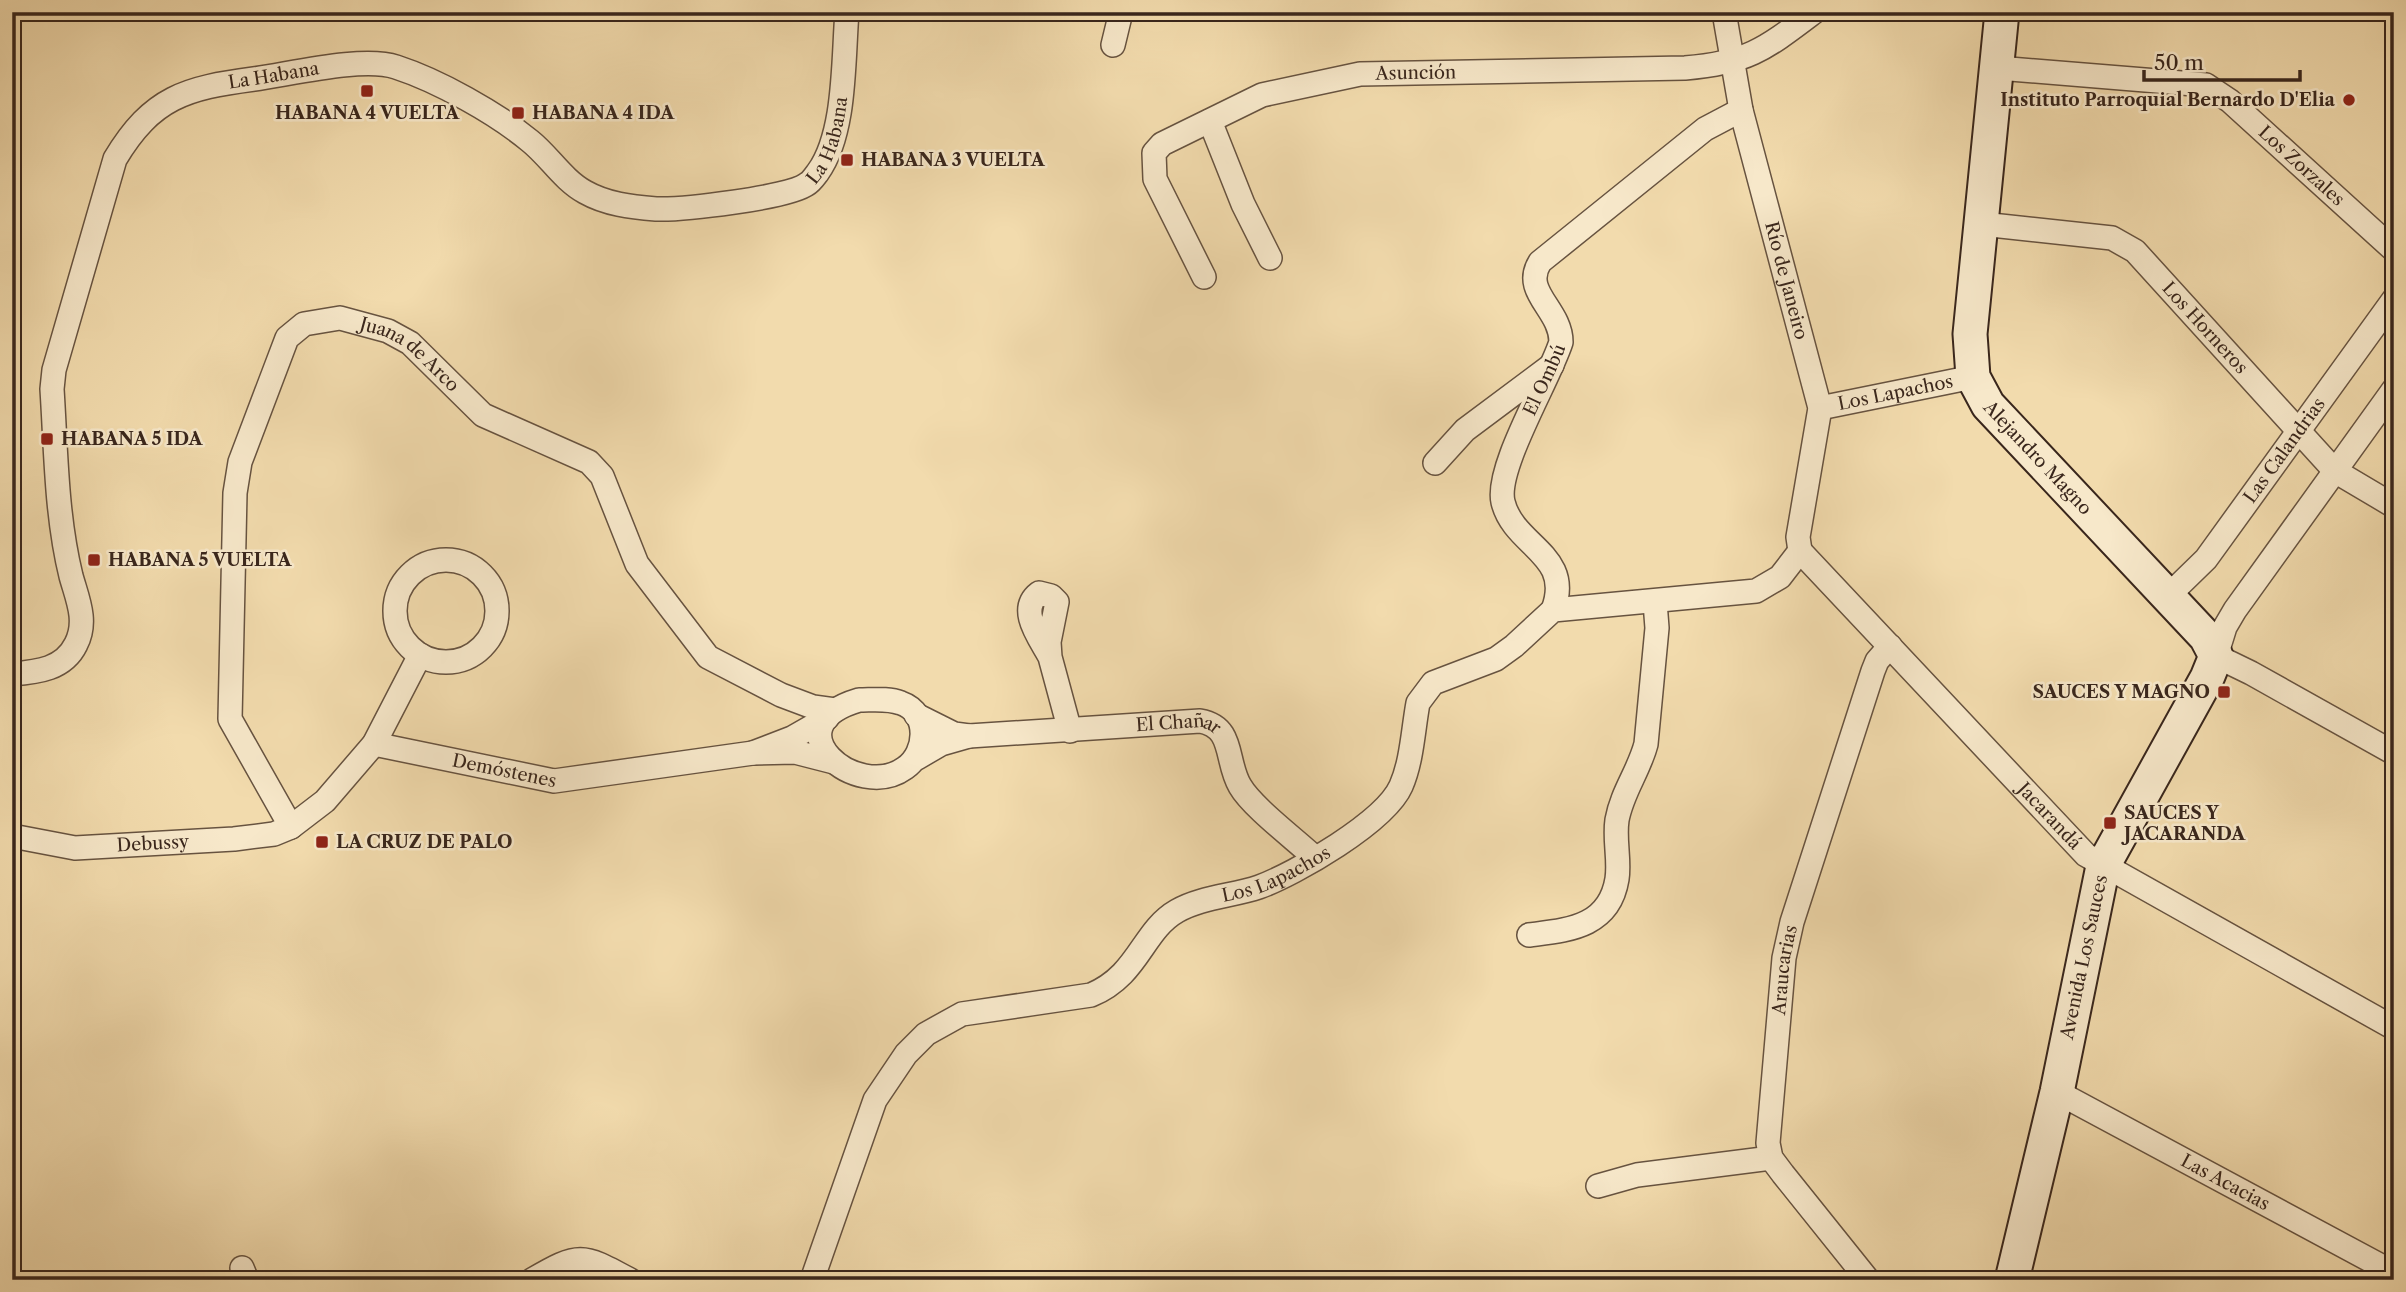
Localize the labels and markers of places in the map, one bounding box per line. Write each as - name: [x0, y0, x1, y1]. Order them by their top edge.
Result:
- marker: HABANA 4 VUELTA: [359, 83, 375, 99]
- place label: Instituto Parroquial Bernardo D'Elia: [2000, 89, 2336, 111]
- marker: Instituto Parroquial Bernardo D'Elia: [2341, 92, 2357, 108]
- place label: HABANA 4 VUELTA: [275, 102, 460, 124]
- place label: HABANA 4 IDA: [532, 102, 675, 124]
- marker: HABANA 4 IDA: [510, 105, 526, 121]
- place label: HABANA 3 VUELTA: [861, 149, 1046, 171]
- marker: HABANA 3 VUELTA: [839, 152, 855, 168]
- place label: HABANA 5 IDA: [61, 428, 203, 450]
- marker: HABANA 5 IDA: [39, 431, 55, 447]
- place label: HABANA 5 VUELTA: [108, 549, 292, 571]
- marker: HABANA 5 VUELTA: [86, 552, 102, 568]
- place label: SAUCES Y MAGNO: [2033, 681, 2210, 703]
- marker: SAUCES Y MAGNO: [2216, 684, 2232, 700]
- place label: SAUCES Y JACARANDA: [2121, 802, 2246, 845]
- marker: SAUCES Y JACARANDA: [2102, 815, 2118, 831]
- place label: LA CRUZ DE PALO: [336, 831, 513, 853]
- marker: LA CRUZ DE PALO: [314, 834, 330, 850]

